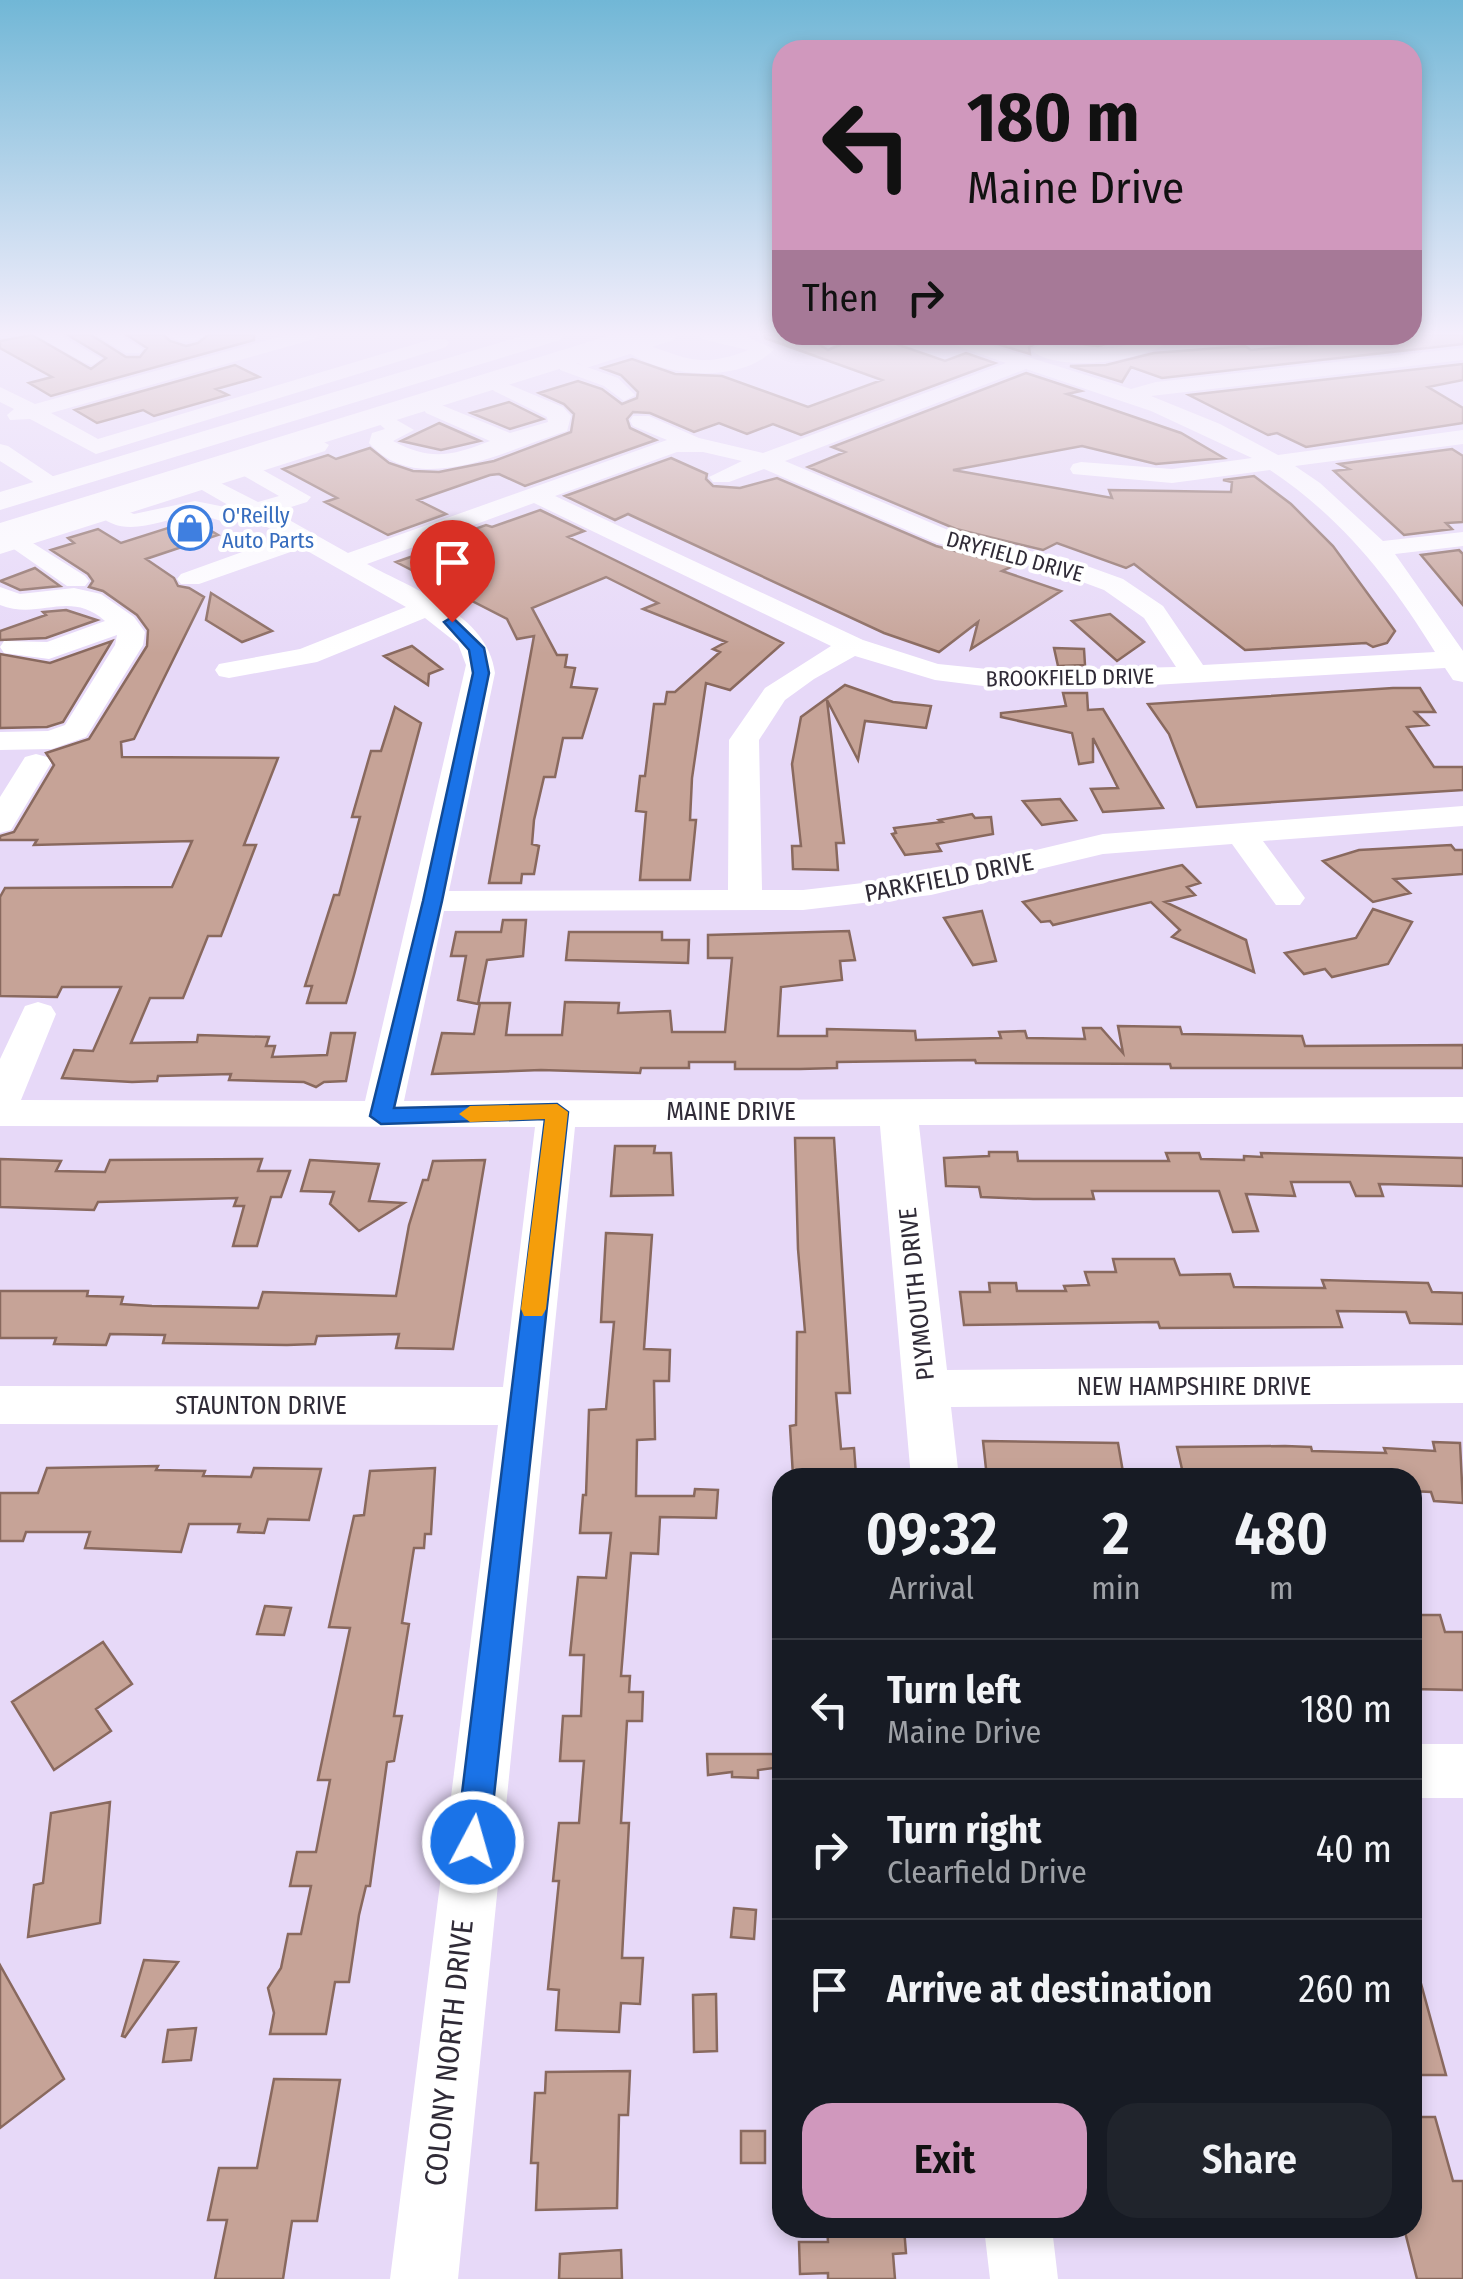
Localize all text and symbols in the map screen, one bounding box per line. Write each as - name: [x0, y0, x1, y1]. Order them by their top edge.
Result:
- text: 180 m: [967, 76, 1140, 160]
- icon: left: [802, 80, 932, 210]
- text: Maine Drive: [967, 161, 1184, 215]
- icon: right: [898, 270, 953, 325]
- text: Then: [802, 275, 878, 321]
- place label: O'Reilly Auto Parts: [222, 502, 314, 554]
- shop icon: O'Reilly Auto Parts: [167, 505, 213, 551]
- pin: [410, 520, 495, 623]
- street label: DRYFIELD DRIVE: [943, 525, 1086, 588]
- icon: arrive: [425, 535, 480, 590]
- street label: BROOKFIELD DRIVE: [985, 663, 1155, 692]
- street label: PARKFIELD DRIVE: [862, 847, 1036, 909]
- street label: MAINE DRIVE: [666, 1097, 796, 1127]
- street label: PLYMOUTH DRIVE: [893, 1206, 941, 1382]
- street label: NEW HAMPSHIRE DRIVE: [1077, 1372, 1311, 1402]
- street label: STAUNTON DRIVE: [175, 1391, 347, 1421]
- text: 09:32: [866, 1498, 998, 1570]
- text: 2: [1102, 1498, 1130, 1570]
- text: 480: [1234, 1498, 1328, 1570]
- text: Arrival: [889, 1569, 974, 1607]
- text: min: [1091, 1569, 1141, 1607]
- text: m: [1269, 1569, 1294, 1607]
- text: Turn left: [887, 1667, 1021, 1713]
- icon: left: [802, 1682, 857, 1737]
- text: 180 m: [1300, 1686, 1392, 1732]
- text: Maine Drive: [887, 1713, 1041, 1751]
- position arrow: [421, 1790, 525, 1894]
- text: Turn right: [887, 1807, 1041, 1853]
- icon: right: [802, 1822, 857, 1877]
- text: 40 m: [1316, 1826, 1392, 1872]
- text: Clearfield Drive: [887, 1853, 1087, 1891]
- street label: COLONY NORTH DRIVE: [417, 1918, 481, 2188]
- icon: arrive: [802, 1962, 857, 2017]
- text: Arrive at destination: [887, 1966, 1212, 2012]
- text: 260 m: [1298, 1966, 1392, 2012]
- button: Exit: [802, 2103, 1087, 2218]
- button: Share: [1107, 2103, 1392, 2218]

